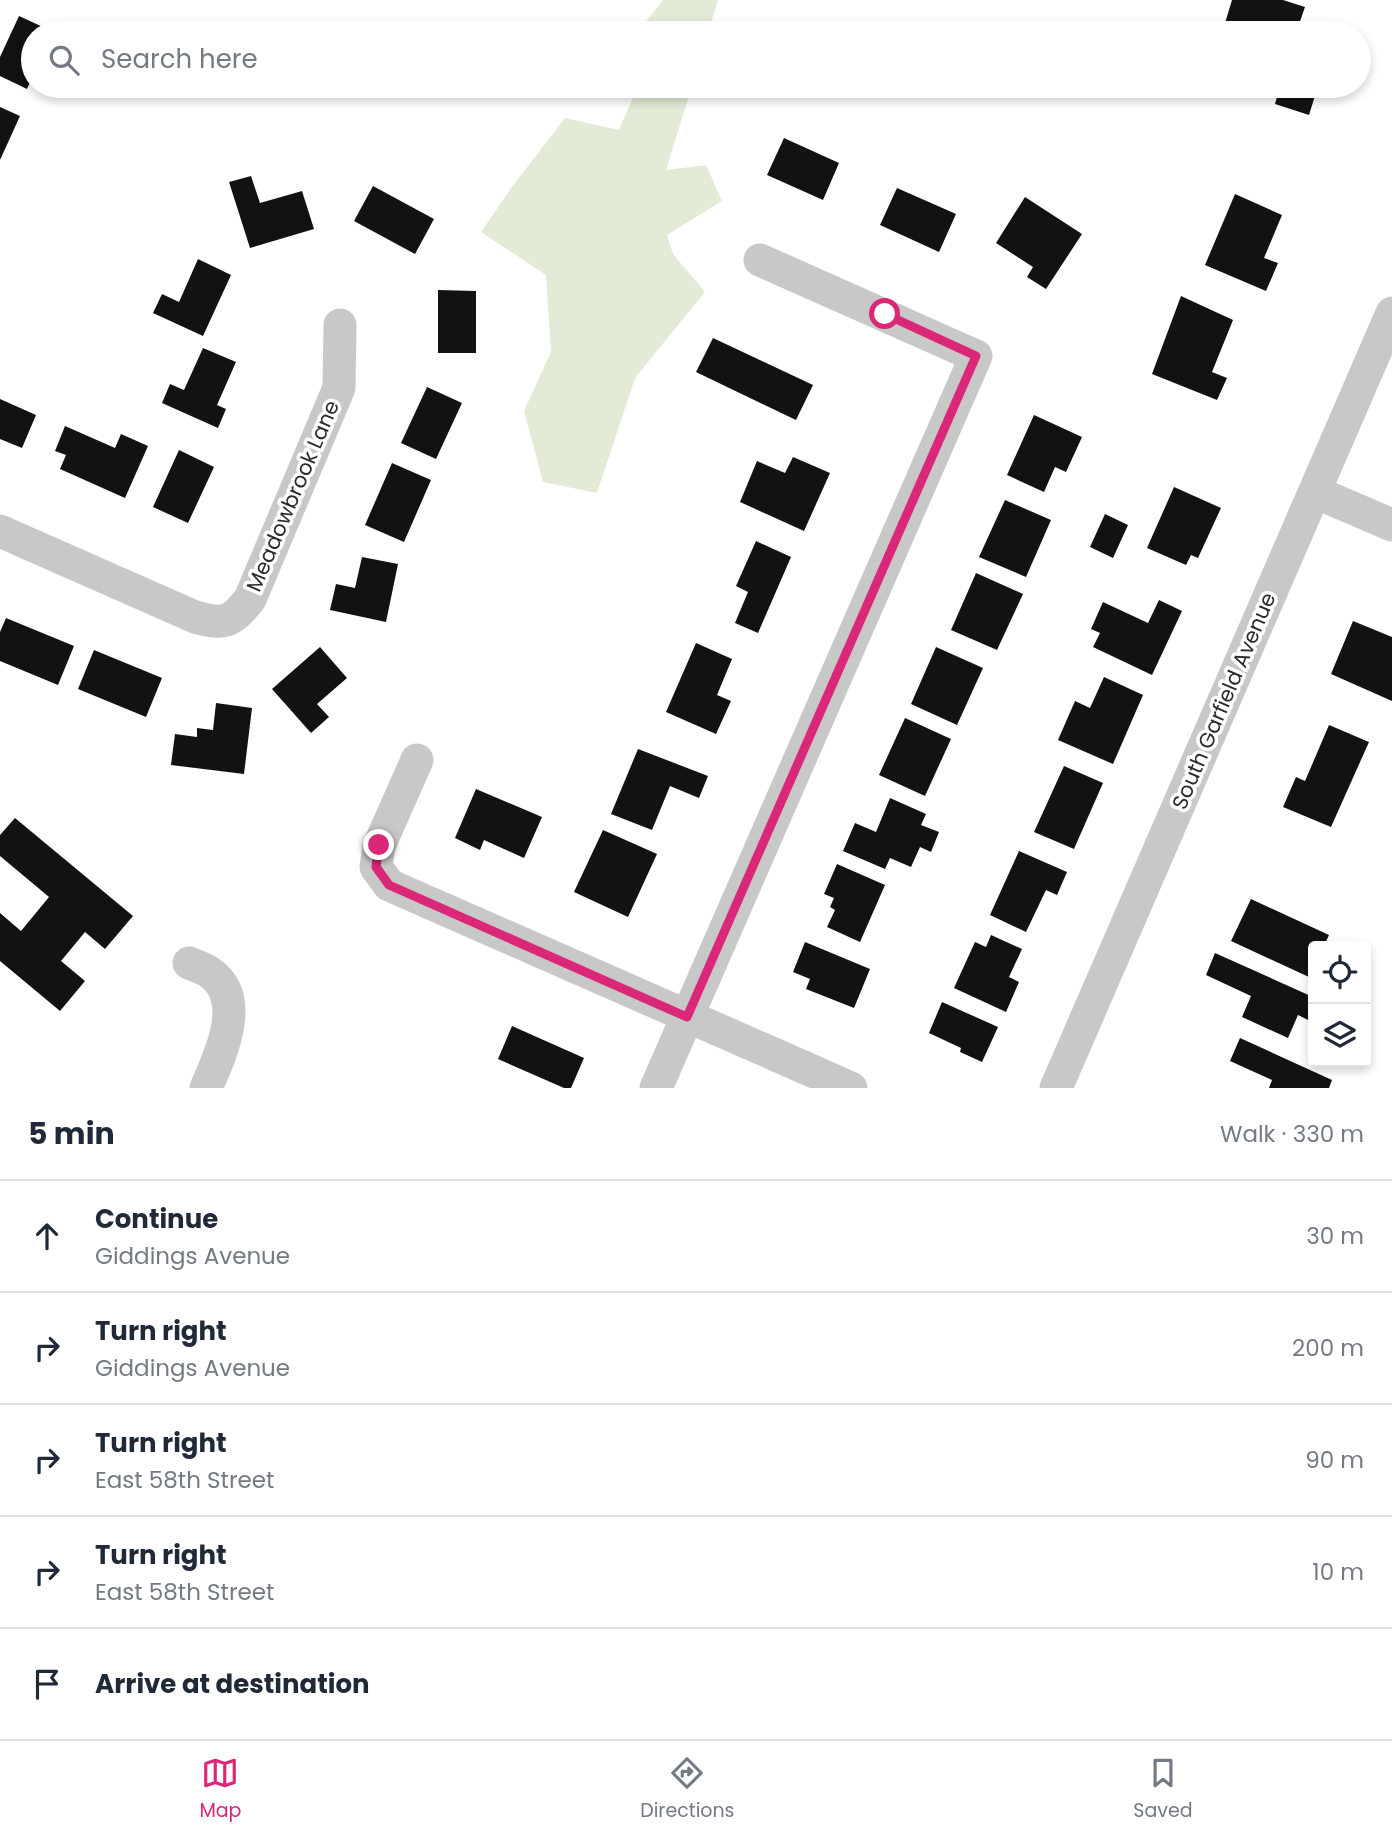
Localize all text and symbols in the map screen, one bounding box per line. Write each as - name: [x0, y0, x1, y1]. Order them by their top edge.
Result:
- search box: [21, 21, 1371, 98]
- icon: search: [45, 41, 83, 79]
- text: Search here: [101, 41, 258, 77]
- route start: [869, 298, 900, 329]
- street label: Meadowbrook Lane: [239, 396, 346, 596]
- street label: South Garfield Avenue: [1165, 588, 1282, 814]
- route end: [363, 829, 394, 860]
- map controls: [1308, 941, 1371, 1067]
- button: locate: [1308, 941, 1371, 1004]
- button: layers: [1308, 1004, 1371, 1067]
- text: 5 min: [28, 1112, 115, 1155]
- text: Walk · 330 m: [1220, 1118, 1364, 1150]
- text: Continue: [95, 1201, 218, 1237]
- icon: ahead: [28, 1217, 66, 1255]
- text: 30 m: [1306, 1220, 1364, 1252]
- text: Giddings Avenue: [95, 1240, 290, 1272]
- text: Turn right: [95, 1313, 227, 1349]
- icon: right: [28, 1329, 66, 1367]
- text: 200 m: [1292, 1332, 1364, 1364]
- text: Giddings Avenue: [95, 1352, 290, 1384]
- text: Turn right: [95, 1425, 227, 1461]
- icon: right: [28, 1441, 66, 1479]
- text: 90 m: [1305, 1444, 1364, 1476]
- text: East 58th Street: [95, 1464, 274, 1496]
- text: Turn right: [95, 1537, 227, 1573]
- icon: right: [28, 1553, 66, 1591]
- text: 10 m: [1312, 1556, 1364, 1588]
- text: East 58th Street: [95, 1576, 274, 1608]
- icon: arrive: [28, 1665, 66, 1703]
- text: Arrive at destination: [95, 1666, 370, 1702]
- tab: Map: [199, 1754, 241, 1825]
- tab: Directions: [640, 1754, 735, 1825]
- tab: Saved: [1133, 1754, 1193, 1825]

